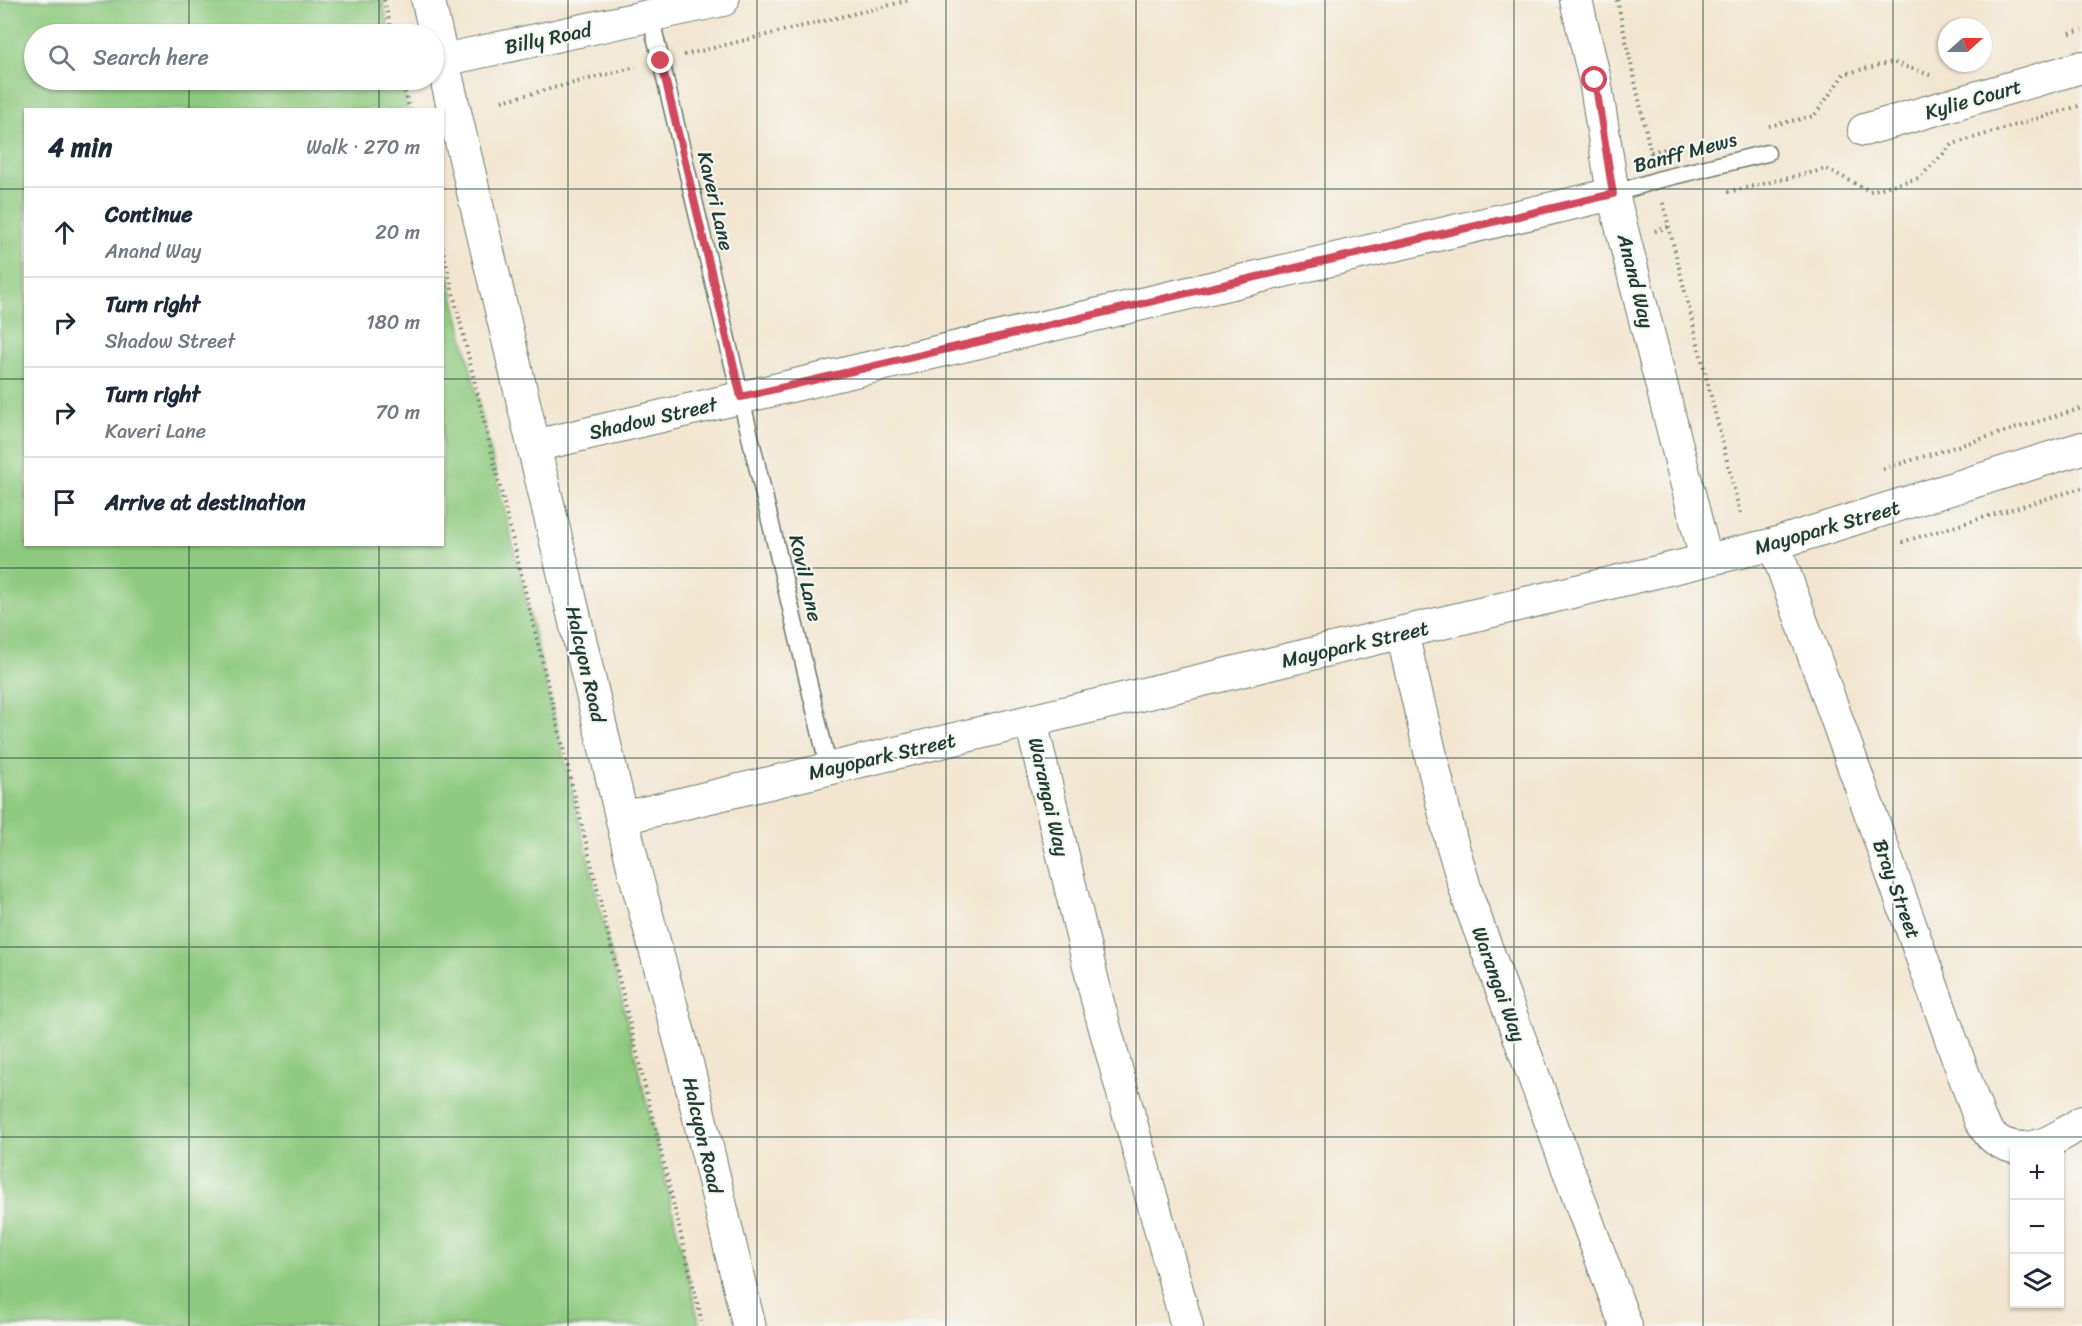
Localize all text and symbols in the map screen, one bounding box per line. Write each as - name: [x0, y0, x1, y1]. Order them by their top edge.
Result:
- street label: Billy Road: [501, 12, 596, 65]
- north arrow: [1938, 18, 1992, 72]
- search box: [24, 24, 444, 90]
- text: Search here: [93, 38, 209, 77]
- icon: search: [45, 41, 78, 74]
- route end: [647, 47, 673, 73]
- route start: [1581, 66, 1607, 92]
- street label: Kylie Court: [1921, 69, 2026, 130]
- street label: Banff Mews: [1630, 122, 1742, 183]
- text: 4 min: [48, 124, 112, 170]
- text: Walk · 270 m: [306, 130, 420, 165]
- street label: Kaveri Lane: [687, 148, 744, 254]
- text: Continue: [105, 195, 193, 234]
- text: 20 m: [375, 215, 420, 250]
- icon: ahead: [48, 216, 81, 249]
- street label: Anand Way: [1607, 229, 1664, 333]
- text: Anand Way: [105, 234, 201, 269]
- text: Turn right: [105, 285, 200, 324]
- text: 180 m: [366, 305, 420, 340]
- icon: right: [48, 306, 81, 339]
- text: Shadow Street: [105, 324, 235, 359]
- text: Turn right: [105, 375, 200, 414]
- street label: Shadow Street: [586, 387, 721, 450]
- text: 70 m: [375, 395, 420, 430]
- icon: right: [48, 396, 81, 429]
- text: Kaveri Lane: [105, 414, 206, 449]
- text: Arrive at destination: [105, 483, 306, 522]
- icon: arrive: [48, 486, 81, 519]
- street label: Mayopark Street: [1750, 490, 1904, 565]
- street label: Kovil Lane: [779, 531, 833, 625]
- street label: Halcyon Road: [555, 602, 616, 727]
- street label: Mayopark Street: [1278, 610, 1433, 678]
- street label: Mayopark Street: [805, 722, 960, 790]
- street label: Warangai Way: [1018, 734, 1079, 861]
- street label: Bray Street: [1862, 834, 1931, 944]
- street label: Warangai Way: [1461, 921, 1536, 1048]
- street label: Halcyon Road: [672, 1073, 733, 1198]
- map controls: [2010, 1146, 2064, 1308]
- button: +: [2010, 1146, 2064, 1200]
- button: −: [2010, 1200, 2064, 1254]
- button: layers: [2010, 1254, 2064, 1308]

